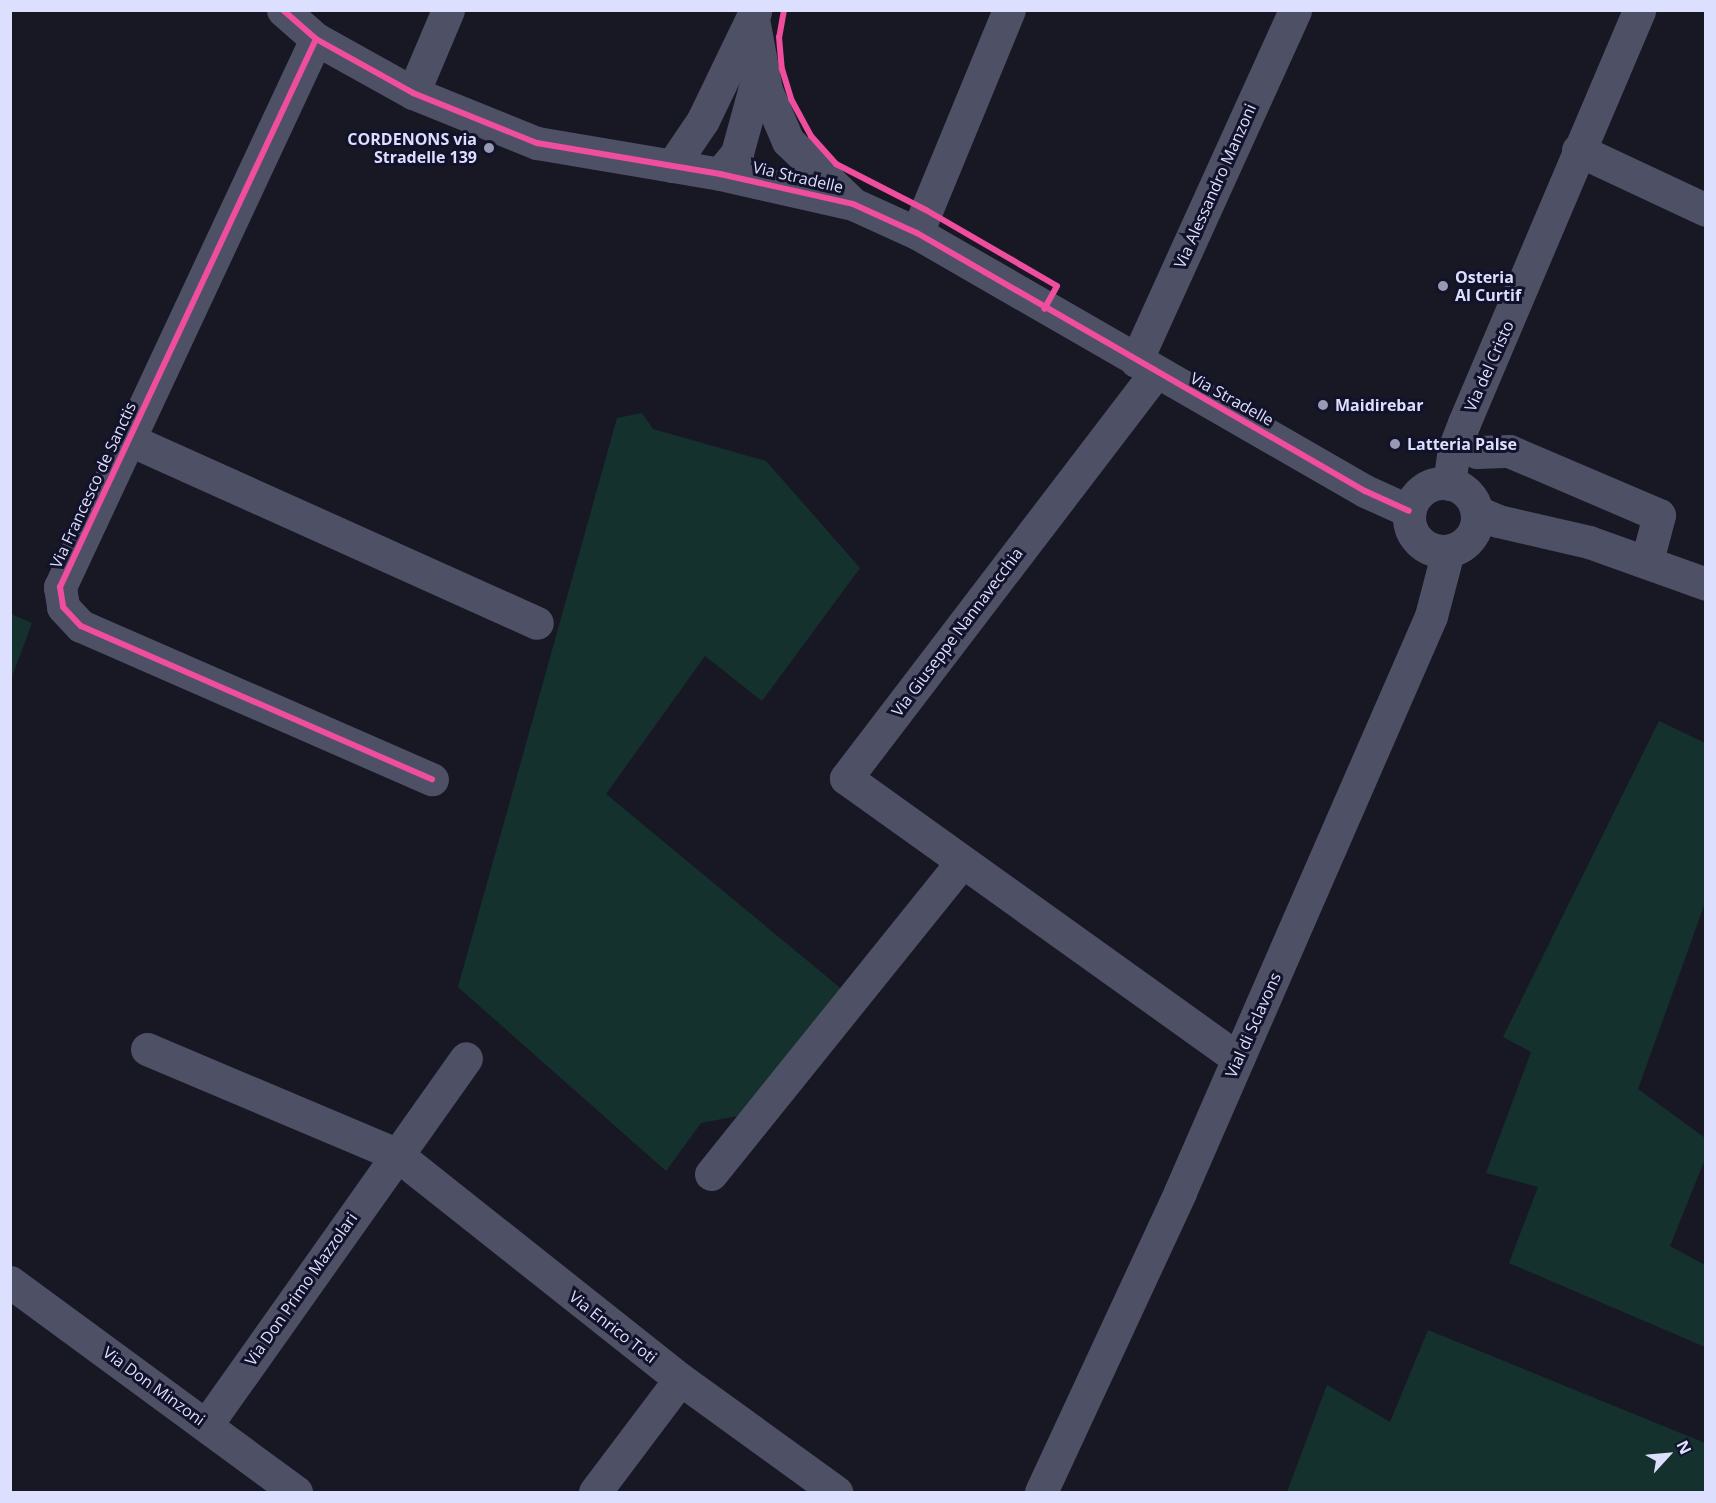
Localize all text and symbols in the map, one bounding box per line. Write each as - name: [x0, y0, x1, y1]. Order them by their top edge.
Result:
- street label: Via Alessandro Manzoni: [1170, 101, 1260, 271]
- place label: CORDENONS via Stradelle 139: [347, 129, 477, 167]
- marker: CORDENONS via Stradelle 139: [482, 141, 496, 155]
- street label: Via Stradelle: [751, 157, 845, 197]
- place label: Osteria Al Curtif: [1455, 267, 1521, 305]
- marker: Osteria Al Curtif: [1436, 279, 1450, 293]
- street label: Via del Cristo: [1460, 318, 1518, 414]
- street label: Via Stradelle: [1187, 368, 1277, 430]
- place label: Maidirebar: [1335, 395, 1423, 415]
- marker: Maidirebar: [1316, 398, 1330, 412]
- street label: Via Francesco de Sanctis: [46, 399, 140, 571]
- place label: Latteria Palse: [1407, 434, 1517, 454]
- marker: Latteria Palse: [1388, 437, 1402, 451]
- street label: Via Giuseppe Nannavecchia: [887, 544, 1027, 720]
- street label: Vial di Sclavons: [1221, 969, 1285, 1081]
- street label: Via Don Primo Mazzolari: [241, 1209, 361, 1369]
- street label: Via Enrico Toti: [566, 1287, 660, 1367]
- street label: Via Don Minzoni: [99, 1343, 209, 1429]
- north arrow: [1638, 1425, 1698, 1485]
- text: N: [1671, 1436, 1697, 1458]

